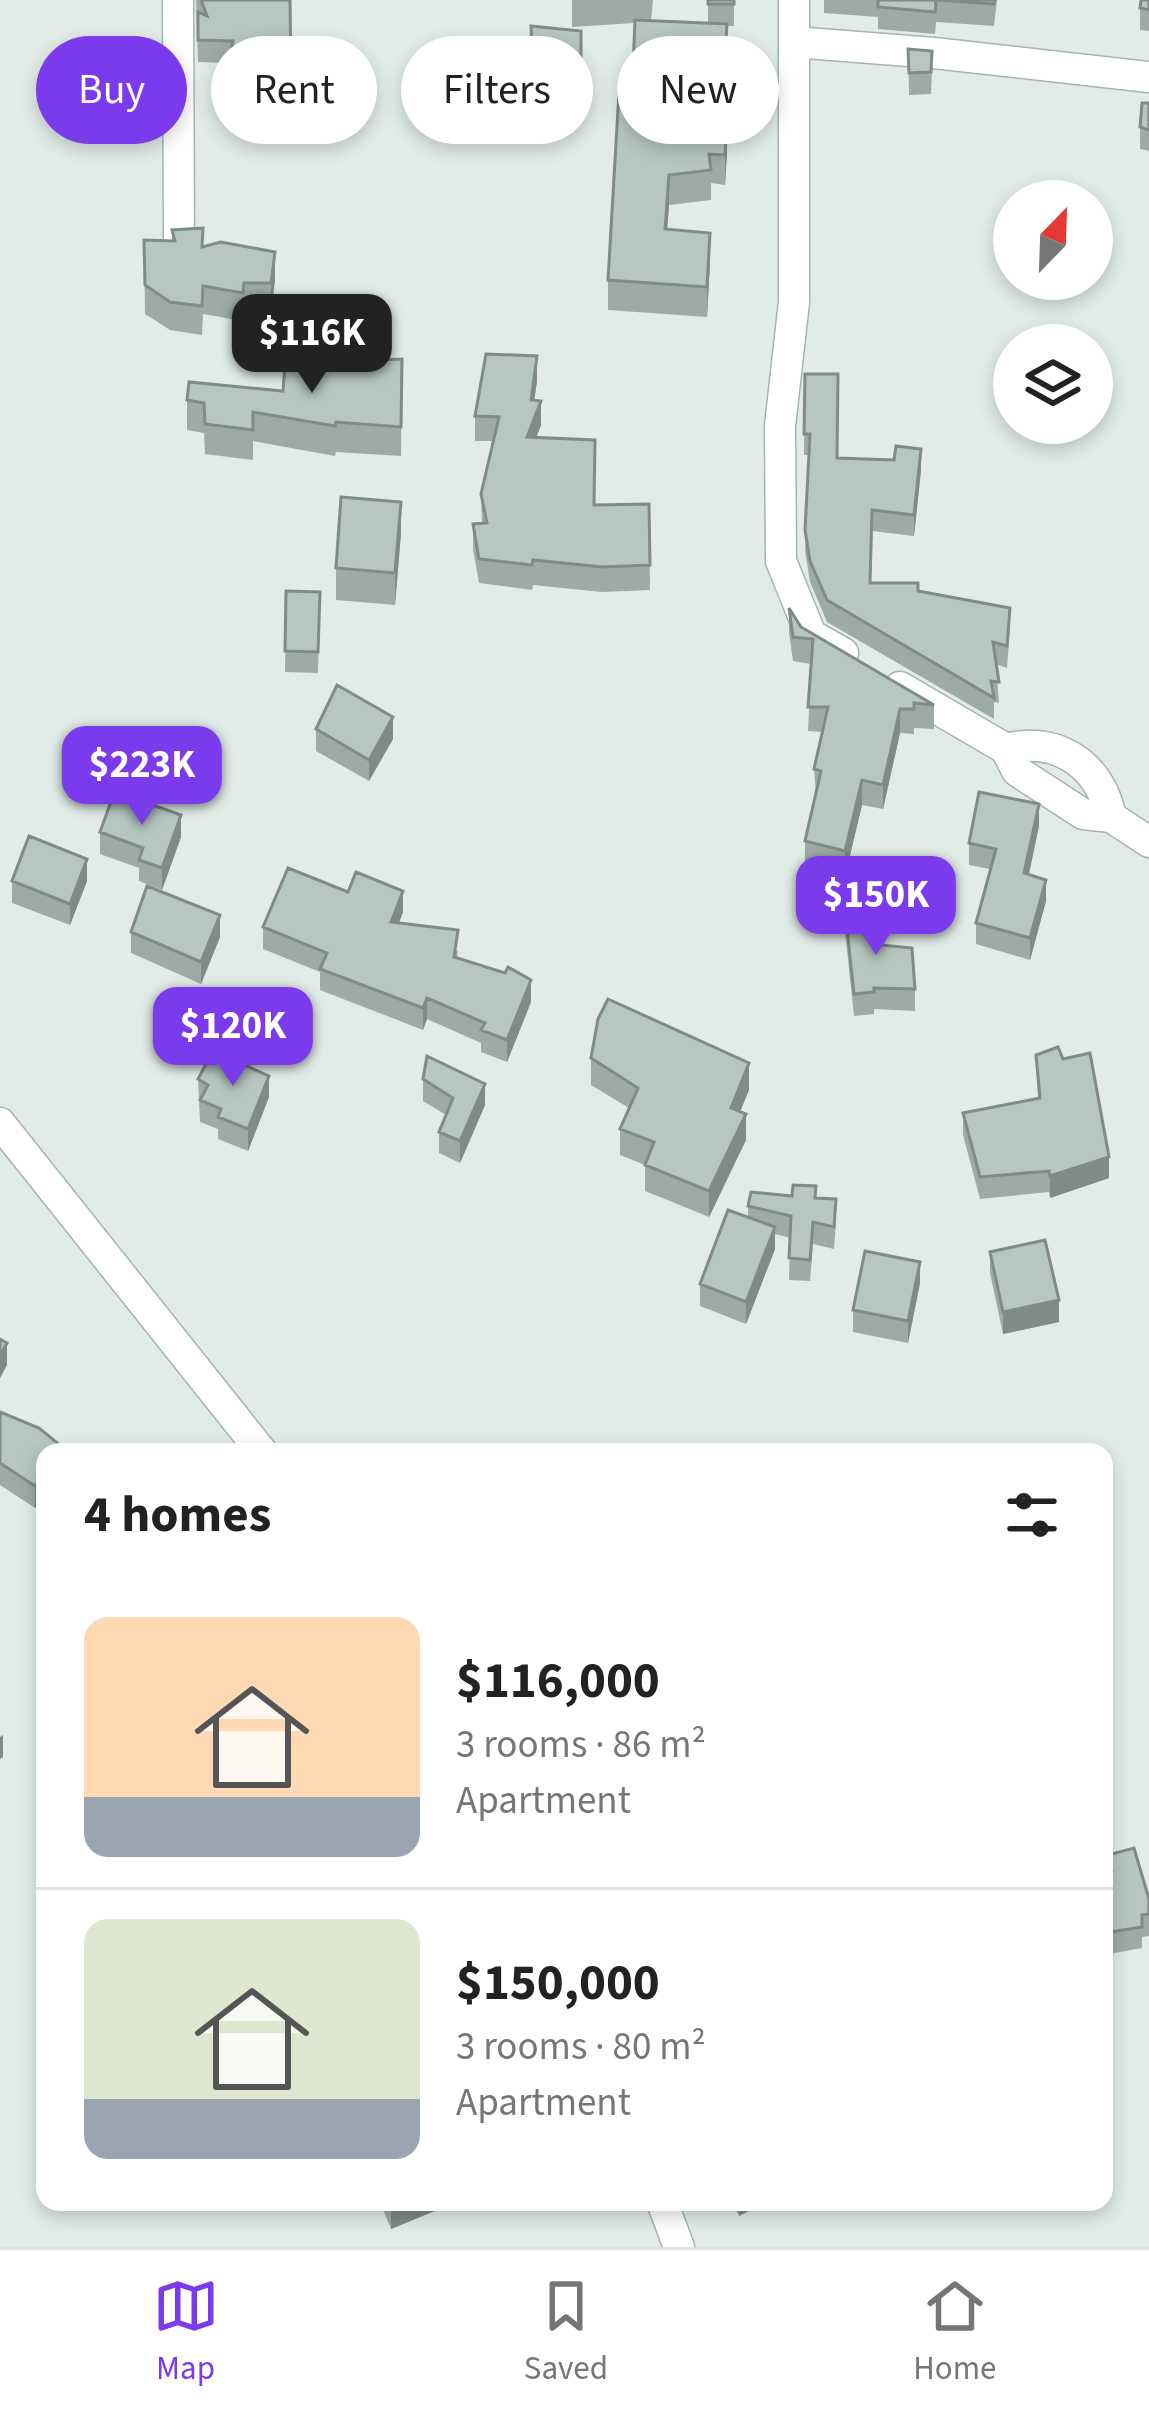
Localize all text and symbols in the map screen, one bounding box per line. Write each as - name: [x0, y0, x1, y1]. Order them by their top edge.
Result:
- chip: Buy: [36, 36, 187, 144]
- chip: Rent: [211, 36, 377, 144]
- chip: Filters: [401, 36, 593, 144]
- chip: New: [617, 36, 779, 144]
- north arrow: [993, 180, 1113, 300]
- map controls: [993, 180, 1113, 444]
- pin: $116K: [228, 294, 396, 396]
- text: $116K: [259, 305, 365, 361]
- button: layers: [993, 324, 1113, 444]
- pin: $223K: [58, 726, 226, 828]
- text: $223K: [89, 737, 195, 793]
- pin: $150K: [792, 856, 960, 958]
- text: $150K: [823, 867, 929, 923]
- pin: $120K: [149, 987, 317, 1089]
- text: $120K: [180, 998, 286, 1054]
- text: 4 homes: [84, 1479, 271, 1551]
- icon: filters: [999, 1482, 1065, 1548]
- text: $116,000: [456, 1645, 660, 1717]
- icon: home: [180, 1665, 324, 1809]
- text: 3 rooms · 86 m²: [456, 1717, 706, 1773]
- text: Apartment: [456, 1773, 631, 1829]
- text: $150,000: [456, 1947, 660, 2019]
- icon: home: [180, 1967, 324, 2111]
- text: 3 rooms · 80 m²: [456, 2019, 706, 2075]
- text: Apartment: [456, 2075, 631, 2131]
- tab: Map: [153, 2273, 219, 2392]
- tab: Saved: [524, 2273, 608, 2392]
- tab: Home: [913, 2273, 996, 2392]

